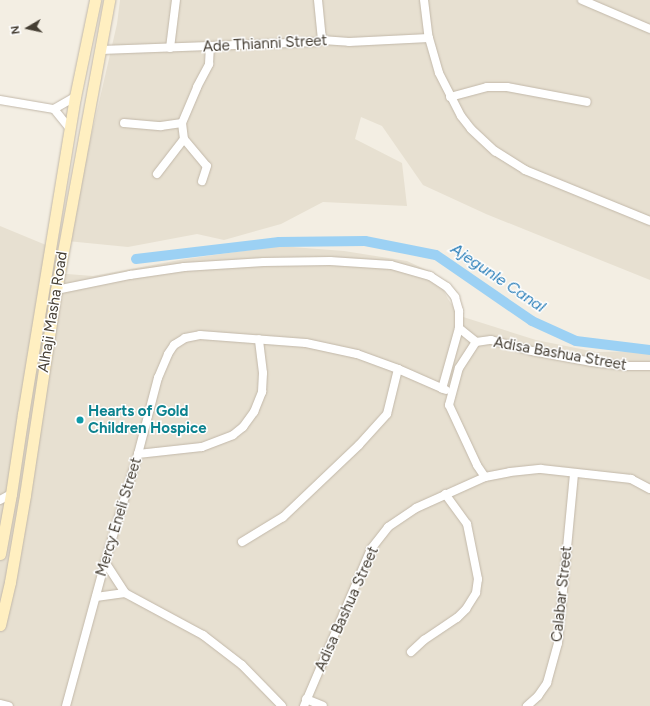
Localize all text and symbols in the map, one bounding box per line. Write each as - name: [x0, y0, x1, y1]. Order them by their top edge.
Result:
- north arrow: [8, 8, 48, 48]
- text: N: [9, 25, 23, 35]
- street label: Ade Thianni Street: [202, 32, 328, 56]
- water label: Ajegunle Canal: [447, 239, 549, 317]
- street label: Alhaji Masha Road: [35, 250, 71, 374]
- street label: Adisa Bashua Street: [492, 333, 628, 375]
- place label: Hearts of Gold Children Hospice: [88, 402, 206, 437]
- marker: Hearts of Gold Children Hospice: [75, 415, 85, 425]
- street label: Mercy Eneli Street: [92, 455, 146, 579]
- street label: Adisa Bashua Street: [311, 544, 383, 674]
- street label: Calabar Street: [548, 545, 576, 643]

